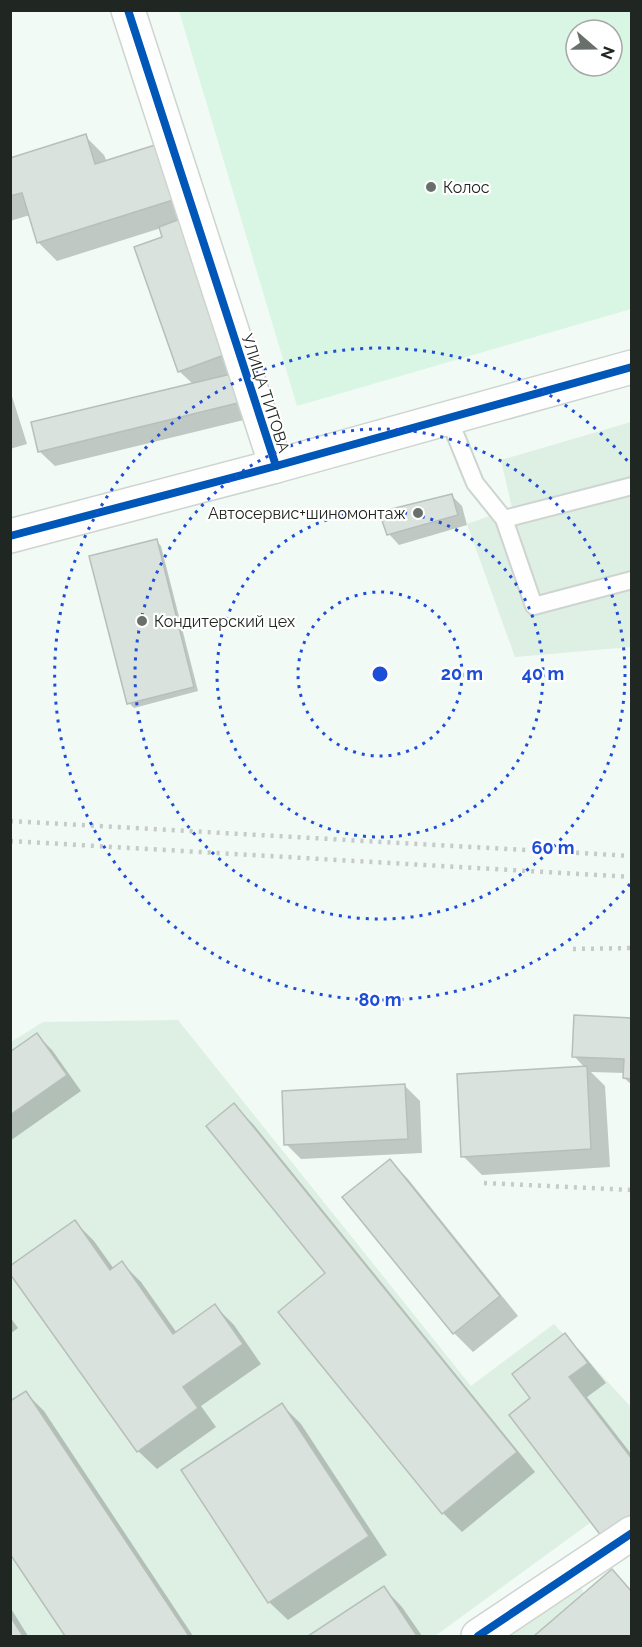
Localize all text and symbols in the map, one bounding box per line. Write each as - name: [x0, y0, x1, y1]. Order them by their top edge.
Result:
- north arrow: [564, 18, 624, 78]
- text: N: [597, 44, 619, 62]
- place label: Колос: [443, 178, 490, 197]
- marker: Колос: [424, 180, 438, 194]
- street label: УЛИЦА ТИТОВА: [237, 331, 294, 455]
- place label: Автосервис+шиномонтаж: [208, 504, 406, 523]
- marker: Автосервис+шиномонтаж: [411, 506, 425, 520]
- place label: Кондитерский цех: [154, 612, 295, 631]
- marker: Кондитерский цех: [135, 614, 149, 628]
- text: 20 m: [441, 663, 483, 684]
- text: 40 m: [522, 663, 564, 684]
- centre of rings: [370, 664, 390, 684]
- text: 60 m: [531, 837, 575, 858]
- text: 80 m: [358, 989, 402, 1010]

